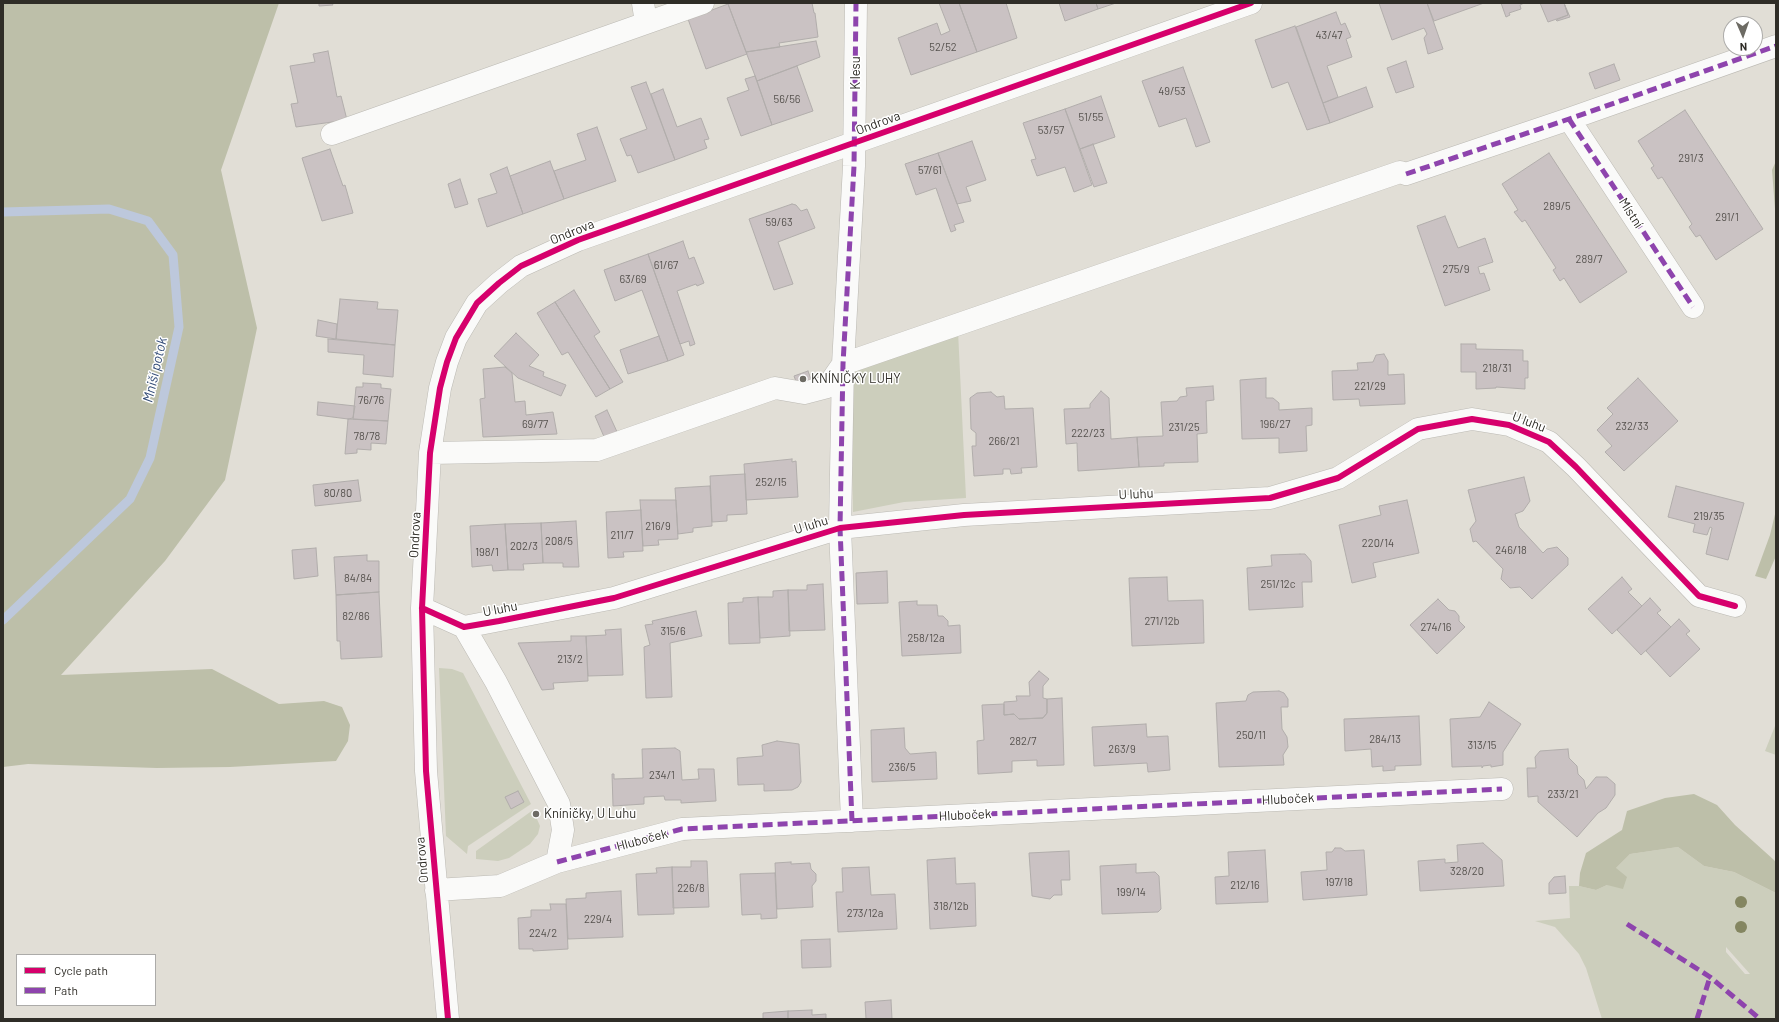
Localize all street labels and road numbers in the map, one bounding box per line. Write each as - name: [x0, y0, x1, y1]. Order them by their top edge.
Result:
- street label: K lesu: [848, 56, 864, 90]
- street label: Ondrova: [854, 108, 902, 138]
- street label: Místní: [1616, 195, 1646, 231]
- street label: Ondrova: [548, 216, 596, 248]
- street label: U luhu: [1510, 408, 1548, 436]
- street label: U luhu: [1118, 485, 1154, 503]
- street label: Ondrova: [406, 511, 424, 559]
- street label: U luhu: [792, 512, 830, 538]
- street label: U luhu: [481, 598, 519, 620]
- street label: Hluboček: [1261, 790, 1315, 808]
- street label: Hluboček: [938, 806, 992, 824]
- street label: Hluboček: [615, 826, 669, 854]
- street label: Ondrova: [412, 836, 432, 884]

